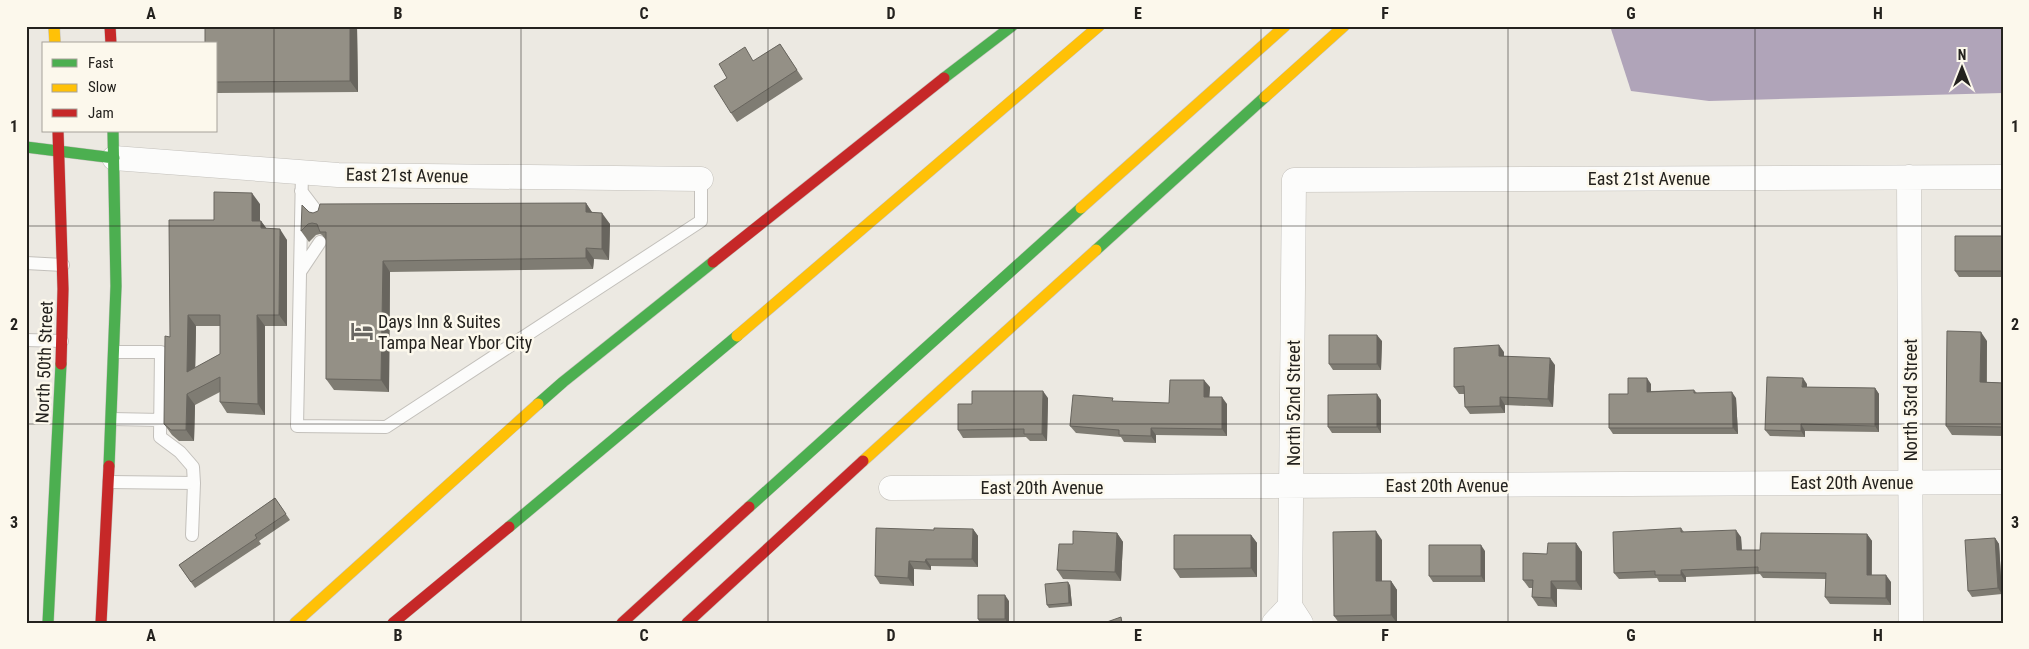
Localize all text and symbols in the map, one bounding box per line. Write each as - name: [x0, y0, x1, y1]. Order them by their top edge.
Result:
- text: A: [146, 4, 156, 23]
- text: B: [394, 4, 403, 23]
- text: C: [639, 4, 649, 23]
- text: D: [886, 4, 896, 23]
- text: E: [1134, 4, 1142, 23]
- text: F: [1381, 4, 1389, 23]
- text: G: [1626, 4, 1636, 23]
- text: H: [1873, 4, 1883, 23]
- legend: [42, 42, 218, 132]
- north arrow: [1936, 42, 1986, 92]
- text: N: [1958, 47, 1966, 63]
- text: Fast: [88, 54, 113, 72]
- text: Slow: [88, 78, 117, 96]
- text: Jam: [88, 104, 114, 122]
- text: 1: [10, 117, 18, 136]
- text: 1: [2011, 117, 2019, 136]
- street label: East 21st Avenue: [346, 163, 468, 187]
- street label: East 21st Avenue: [1588, 168, 1710, 189]
- street label: North 50th Street: [31, 300, 57, 424]
- place label: Days Inn & Suites Tampa Near Ybor City: [378, 311, 533, 353]
- text: 2: [10, 315, 18, 334]
- text: 2: [2011, 315, 2019, 334]
- hotel icon: Days Inn & Suites Tampa Near Ybor City: [349, 318, 375, 344]
- street label: North 53rd Street: [1900, 339, 1921, 461]
- street label: North 52nd Street: [1283, 340, 1304, 466]
- street label: East 20th Avenue: [1791, 472, 1913, 493]
- street label: East 20th Avenue: [1386, 475, 1508, 496]
- street label: East 20th Avenue: [981, 477, 1103, 498]
- text: 3: [10, 513, 18, 532]
- text: 3: [2011, 513, 2019, 532]
- text: A: [146, 626, 156, 645]
- text: B: [394, 626, 403, 645]
- text: C: [639, 626, 649, 645]
- text: D: [886, 626, 896, 645]
- text: E: [1134, 626, 1142, 645]
- text: F: [1381, 626, 1389, 645]
- text: G: [1626, 626, 1636, 645]
- text: H: [1873, 626, 1883, 645]

